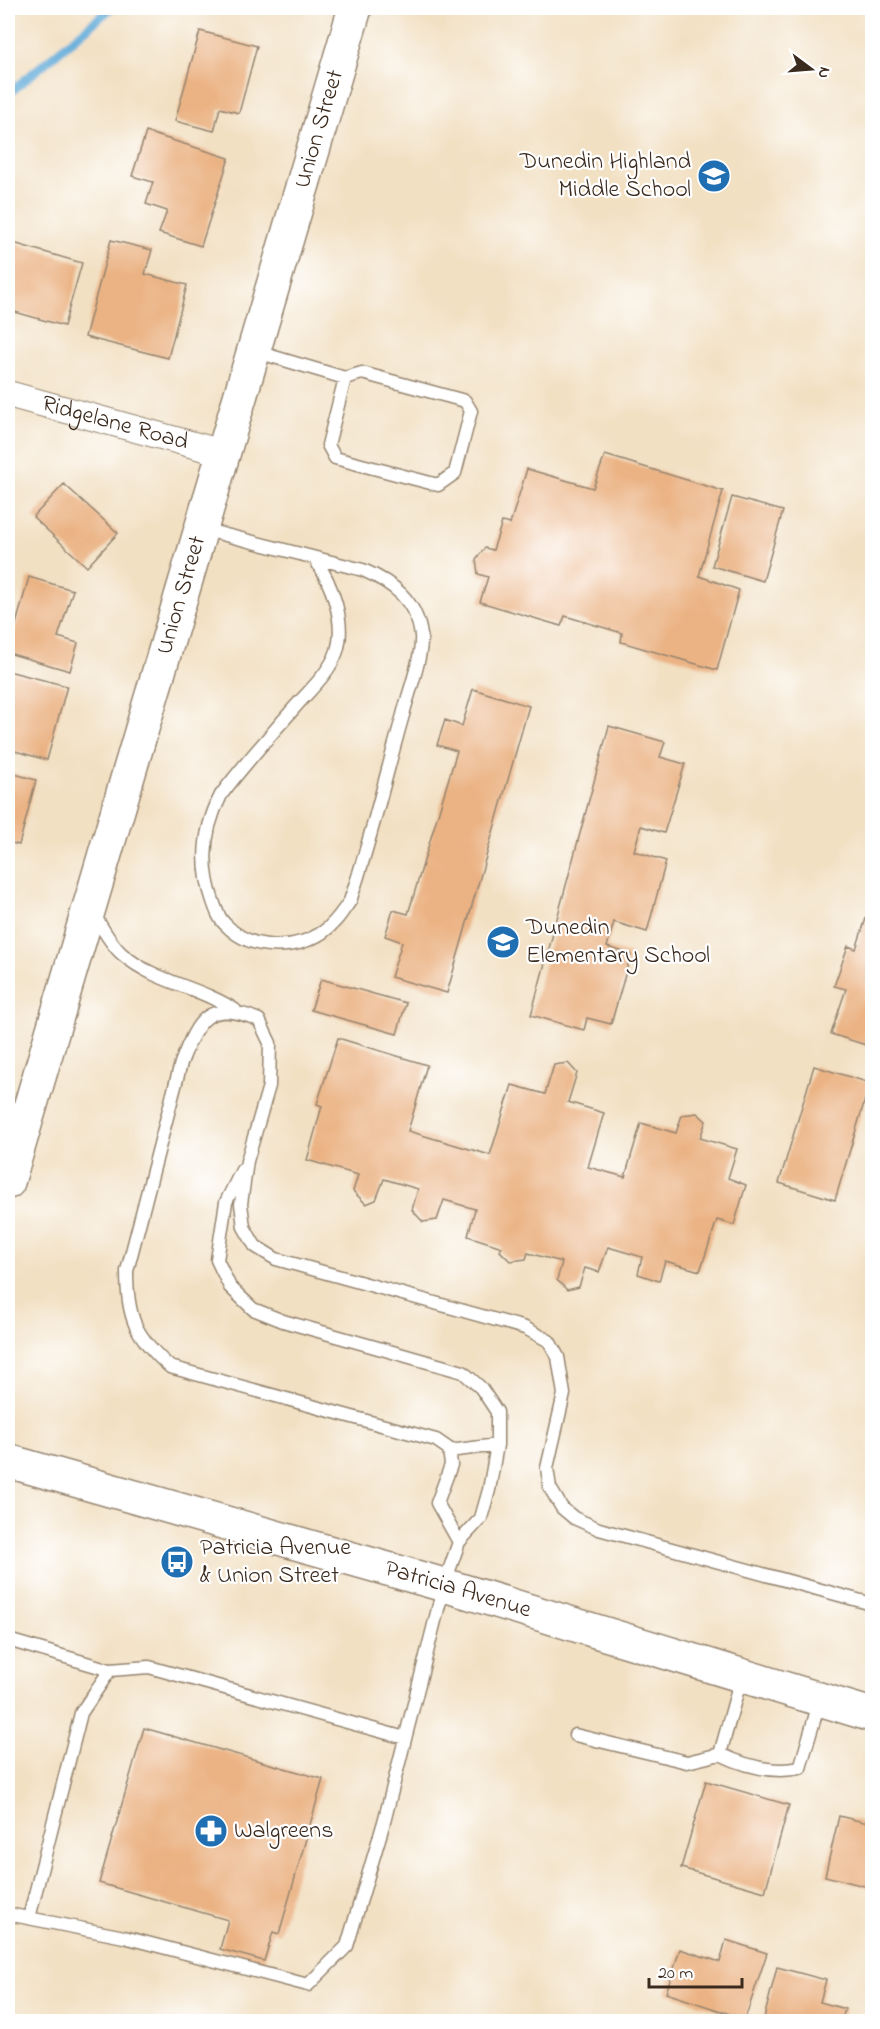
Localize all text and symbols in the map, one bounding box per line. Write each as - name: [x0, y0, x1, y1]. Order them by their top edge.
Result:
- north arrow: [781, 39, 841, 99]
- text: N: [810, 64, 837, 81]
- street label: Union Street: [285, 65, 353, 193]
- place label: Dunedin Highland Middle School: [519, 145, 692, 208]
- school or university icon: Dunedin Highland Middle School: [696, 158, 732, 194]
- street label: Ridgelane Road: [38, 387, 193, 460]
- street label: Union Street: [147, 532, 216, 659]
- place label: Dunedin Elementary School: [525, 911, 710, 975]
- school or university icon: Dunedin Elementary School: [485, 924, 521, 960]
- place label: Patricia Avenue & Union Street: [200, 1531, 351, 1594]
- bus stop icon: Patricia Avenue & Union Street: [159, 1544, 195, 1580]
- street label: Patricia Avenue: [381, 1552, 536, 1628]
- pharmacy icon: Walgreens: [193, 1813, 229, 1849]
- place label: Walgreens: [234, 1814, 333, 1849]
- scale bar: [649, 1951, 742, 1989]
- text: 20 m: [658, 1961, 693, 1987]

